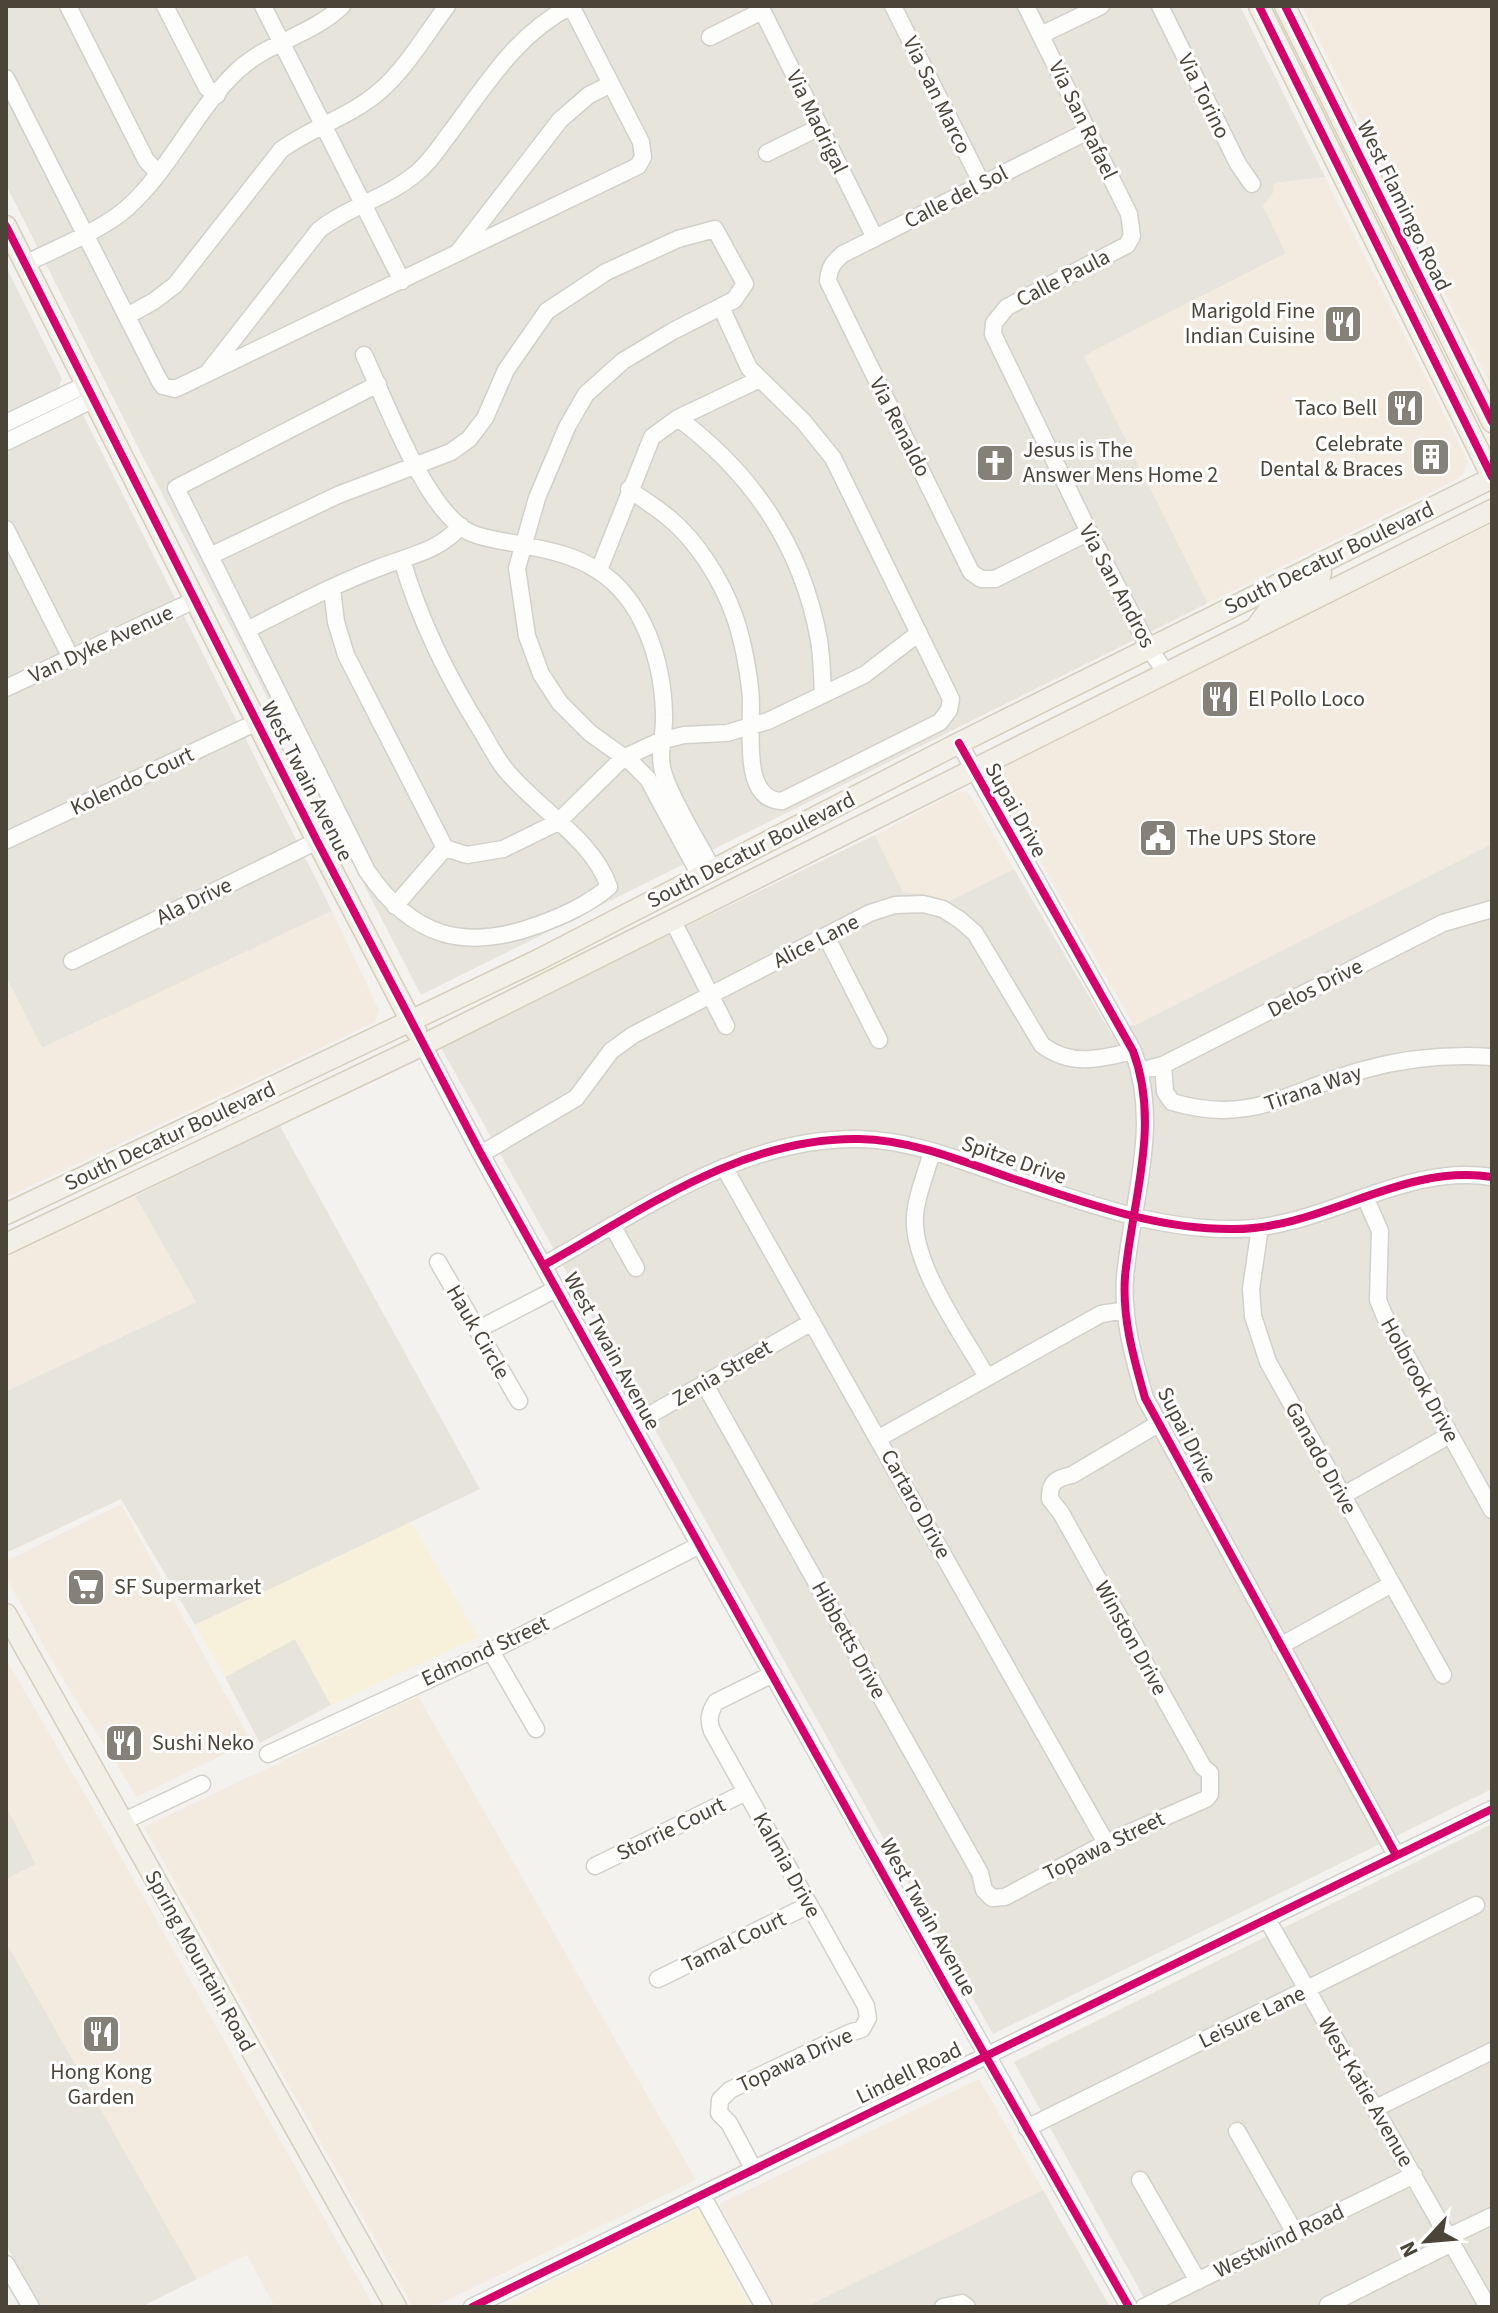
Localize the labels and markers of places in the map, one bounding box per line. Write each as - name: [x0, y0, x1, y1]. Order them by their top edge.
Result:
- place label: Marigold Fine Indian Cuisine: [1185, 295, 1315, 352]
- restaurant icon: Marigold Fine Indian Cuisine: [1322, 303, 1364, 345]
- restaurant icon: Taco Bell: [1384, 387, 1426, 429]
- place label: Taco Bell: [1295, 392, 1377, 424]
- place label: Celebrate Dental & Braces: [1260, 428, 1403, 485]
- place label: Jesus is The Answer Mens Home 2: [1023, 434, 1218, 491]
- building icon: Celebrate Dental & Braces: [1410, 436, 1452, 478]
- church icon: Jesus is The Answer Mens Home 2: [974, 442, 1016, 484]
- restaurant icon: El Pollo Loco: [1199, 678, 1241, 720]
- place label: El Pollo Loco: [1248, 683, 1365, 715]
- public building icon: The UPS Store: [1137, 817, 1179, 859]
- place label: The UPS Store: [1186, 822, 1316, 854]
- supermarket icon: SF Supermarket: [65, 1566, 107, 1608]
- place label: SF Supermarket: [114, 1571, 262, 1603]
- restaurant icon: Sushi Neko: [103, 1722, 145, 1764]
- place label: Sushi Neko: [152, 1727, 254, 1759]
- restaurant icon: Hong Kong Garden: [80, 2013, 122, 2055]
- place label: Hong Kong Garden: [50, 2056, 152, 2113]

